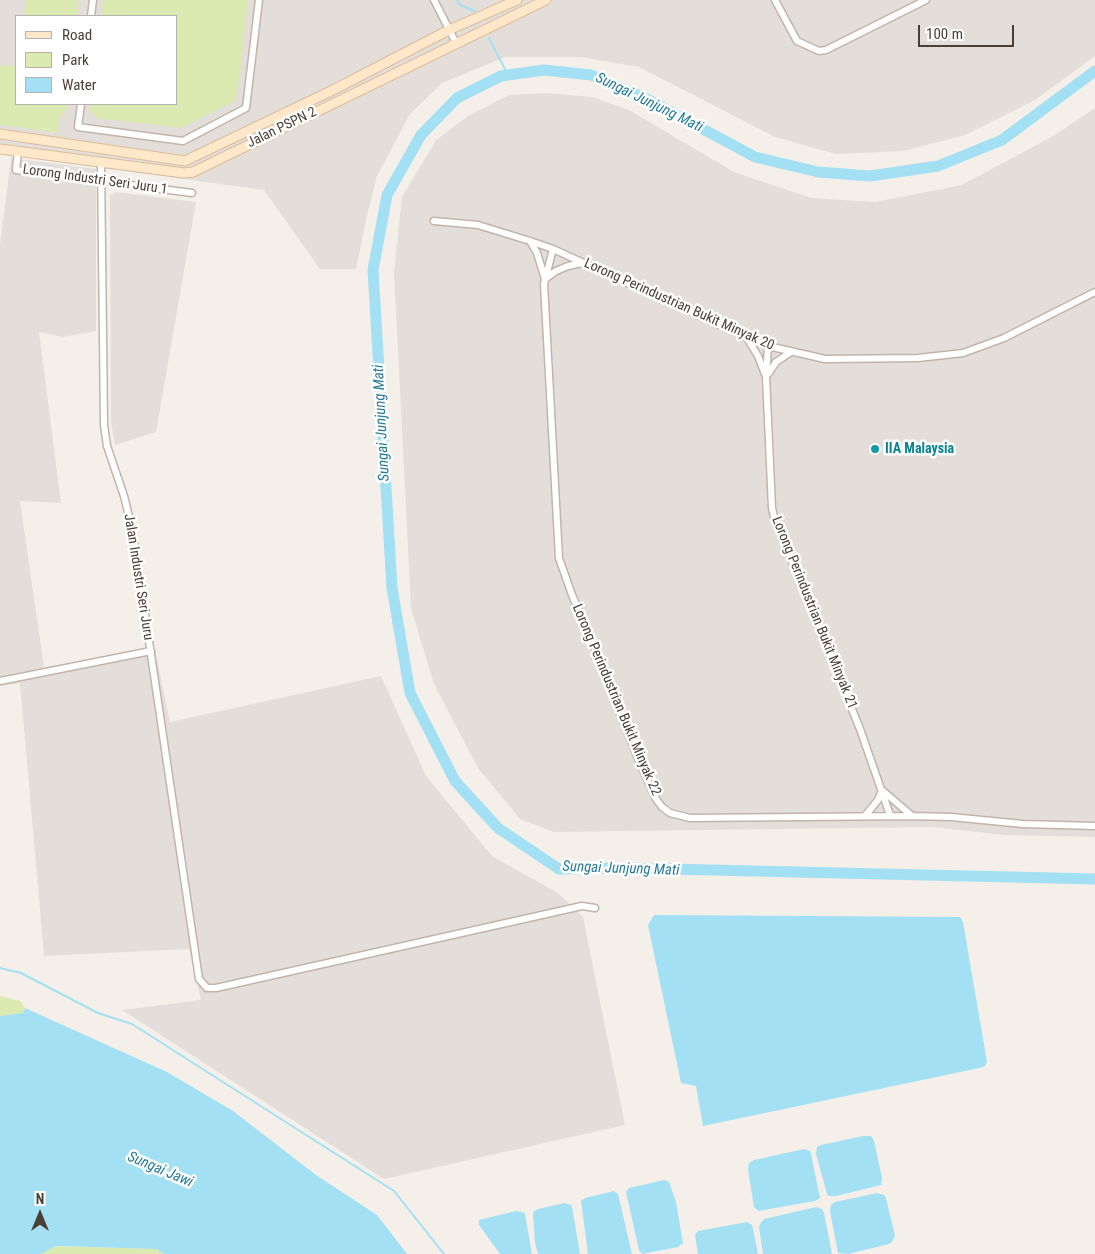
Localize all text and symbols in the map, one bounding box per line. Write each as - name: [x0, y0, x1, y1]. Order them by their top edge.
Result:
- legend: [15, 15, 178, 105]
- scale bar: [920, 15, 1016, 47]
- text: 100 m: [926, 25, 963, 43]
- text: Road: [62, 26, 92, 44]
- text: Park: [62, 51, 89, 69]
- water label: Sungai Junjung Mati: [592, 69, 706, 137]
- text: Water: [62, 76, 96, 94]
- street label: Jalan PSPN 2: [245, 104, 319, 152]
- street label: Lorong Industri Seri Juru 1: [21, 162, 169, 198]
- street label: Lorong Perindustrian Bukit Minyak 20: [581, 255, 777, 355]
- water label: Sungai Junjung Mati: [370, 364, 394, 482]
- place label: IIA Malaysia: [885, 441, 954, 457]
- marker: IIA Malaysia: [869, 443, 881, 455]
- street label: Jalan Industri Seri Juru: [120, 513, 156, 641]
- street label: Lorong Perindustrian Bukit Minyak 21: [768, 514, 860, 712]
- street label: Lorong Perindustrian Bukit Minyak 22: [568, 602, 664, 798]
- water label: Sungai Junjung Mati: [562, 858, 680, 880]
- water label: Sungai Jawi: [125, 1148, 195, 1192]
- north arrow: [15, 1189, 65, 1239]
- text: N: [36, 1191, 44, 1207]

